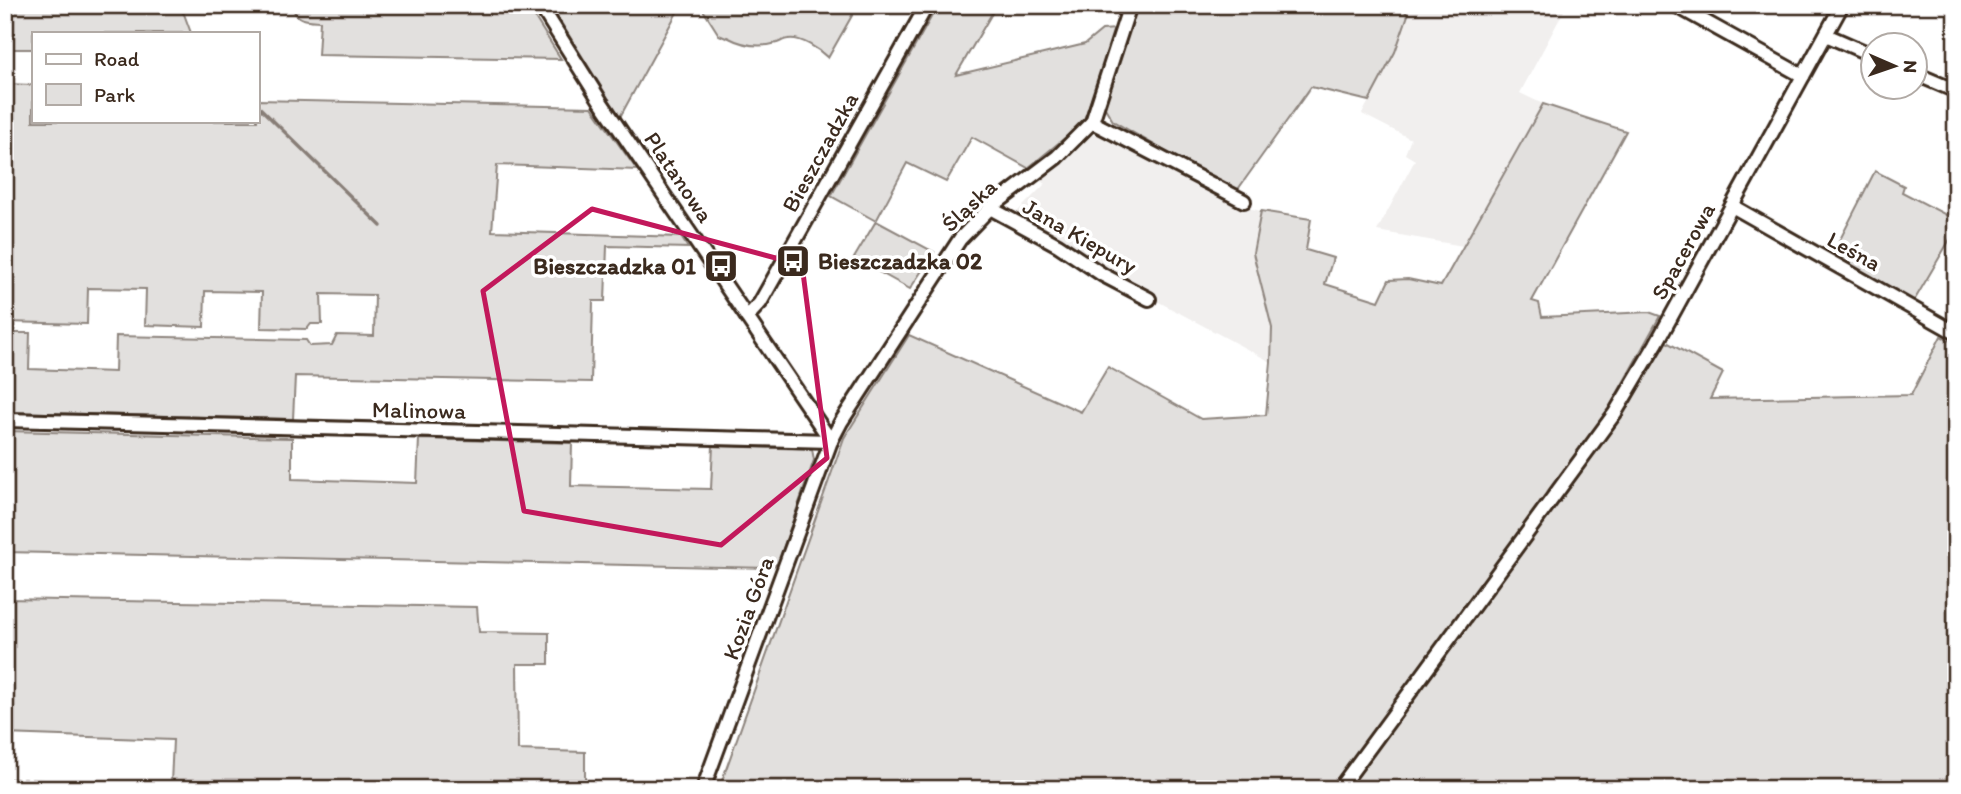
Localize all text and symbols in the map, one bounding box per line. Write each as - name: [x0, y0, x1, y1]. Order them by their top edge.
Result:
- legend: [32, 32, 259, 122]
- north arrow: [1860, 32, 1930, 102]
- text: Road: [94, 46, 140, 71]
- text: N: [1899, 60, 1922, 73]
- text: Park: [94, 82, 136, 107]
- street label: Bieszczadzka: [776, 87, 864, 217]
- street label: Platanowa: [638, 126, 720, 228]
- street label: Śląska: [935, 172, 1003, 238]
- street label: Jana Kiepury: [1018, 192, 1142, 280]
- street label: Spacerowa: [1645, 197, 1721, 304]
- street label: Leśna: [1822, 225, 1886, 277]
- bus stop icon: Bieszczadzka 02: [774, 242, 812, 280]
- bus stop icon: Bieszczadzka 01: [702, 247, 740, 285]
- place label: Bieszczadzka 02: [818, 247, 983, 275]
- place label: Bieszczadzka 01: [533, 252, 696, 280]
- street label: Malinowa: [372, 395, 466, 425]
- street label: Kozia Góra: [716, 552, 780, 664]

